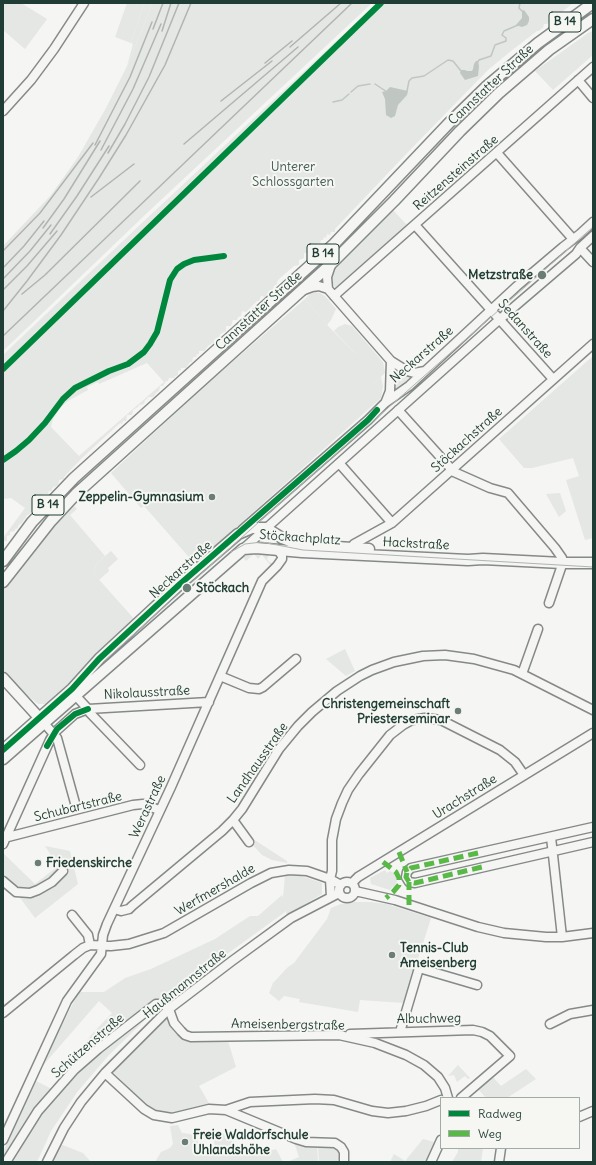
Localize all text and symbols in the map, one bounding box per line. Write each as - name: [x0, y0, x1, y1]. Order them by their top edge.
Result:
- road number: B 14: [549, 12, 581, 32]
- street label: Cannstatter Straße: [445, 42, 537, 128]
- street label: Reitzensteinstraße: [410, 132, 502, 214]
- park label: Unterer Schlossgarten: [252, 159, 334, 190]
- road number: B 14: [307, 244, 339, 264]
- place label: Metzstraße: [468, 267, 533, 283]
- street label: Cannstatter Straße: [213, 268, 305, 354]
- marker: Metzstraße: [536, 269, 548, 281]
- street label: Sedanstraße: [495, 296, 555, 362]
- street label: Neckarstraße: [387, 323, 457, 387]
- street label: Stöckachstraße: [428, 404, 506, 476]
- place label: Zeppelin-Gymnasium: [79, 489, 204, 505]
- marker: Zeppelin-Gymnasium: [207, 492, 217, 502]
- road number: B 14: [32, 495, 64, 515]
- street label: Stöckachplatz: [259, 527, 341, 549]
- street label: Hackstraße: [382, 534, 450, 554]
- street label: Neckarstraße: [147, 538, 215, 602]
- place label: Stöckach: [196, 580, 249, 596]
- marker: Stöckach: [181, 582, 193, 594]
- street label: Nikolausstraße: [103, 683, 191, 703]
- place label: Christengemeinschaft Priesterseminar: [322, 696, 450, 727]
- marker: Christengemeinschaft Priesterseminar: [453, 706, 463, 716]
- street label: Landhausstraße: [224, 720, 292, 806]
- street label: Urachstraße: [430, 771, 500, 823]
- street label: Werastraße: [127, 773, 169, 841]
- street label: Schubartstraße: [32, 789, 124, 825]
- place label: Friedenskirche: [46, 855, 132, 871]
- marker: Friedenskirche: [33, 858, 43, 868]
- street label: Werfmershalde: [172, 861, 258, 919]
- place label: Tennis-Club Ameisenberg: [400, 940, 477, 971]
- street label: Haußmannstraße: [140, 946, 230, 1022]
- marker: Tennis-Club Ameisenberg: [387, 950, 397, 960]
- street label: Schützenstraße: [49, 1010, 127, 1082]
- street label: Albuchweg: [397, 1011, 461, 1027]
- street label: Ameisenbergstraße: [231, 1016, 345, 1034]
- legend: [440, 1097, 580, 1149]
- text: Radweg: [478, 1106, 522, 1121]
- text: Weg: [478, 1126, 502, 1141]
- place label: Freie Waldorfschule Uhlandshöhe: [193, 1127, 308, 1158]
- marker: Freie Waldorfschule Uhlandshöhe: [180, 1137, 190, 1147]

